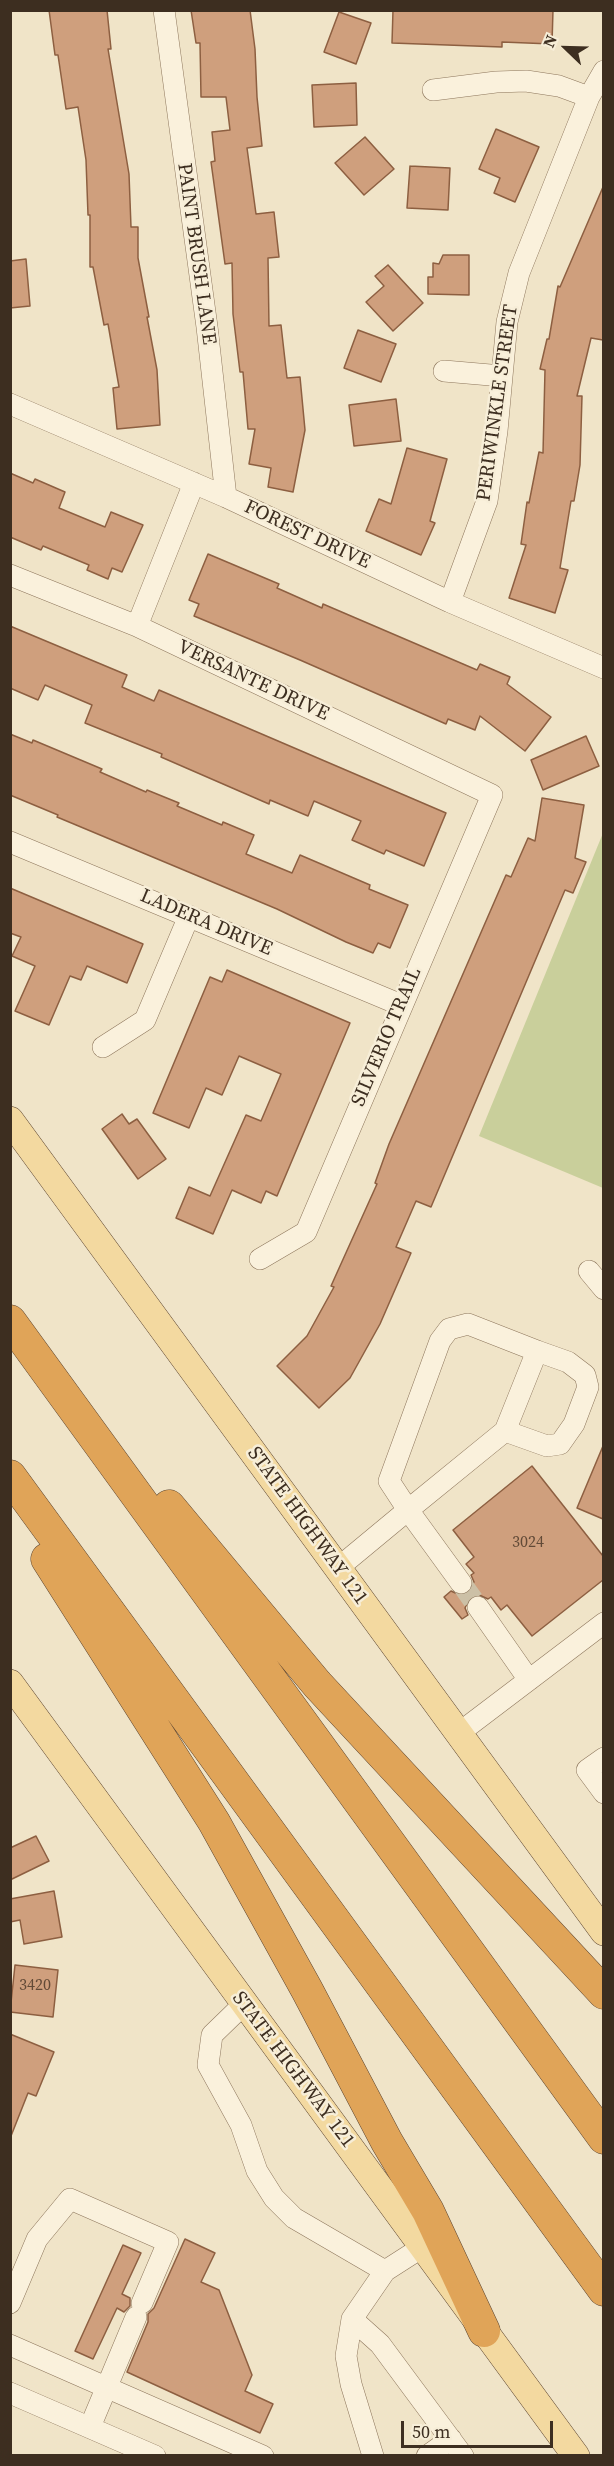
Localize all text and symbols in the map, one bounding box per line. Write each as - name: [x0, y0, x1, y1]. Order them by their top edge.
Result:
- north arrow: [536, 18, 596, 78]
- text: N: [537, 31, 562, 51]
- street label: PAINT BRUSH LANE: [171, 162, 221, 346]
- street label: PERIWINKLE STREET: [472, 303, 524, 503]
- street label: FOREST DRIVE: [240, 495, 374, 575]
- street label: VERSANTE DRIVE: [173, 635, 333, 727]
- street label: LADERA DRIVE: [136, 884, 276, 962]
- street label: SILVERIO TRAIL: [347, 964, 427, 1110]
- street label: STATE HIGHWAY 121: [242, 1442, 372, 1610]
- house number: 3024: [512, 1533, 544, 1553]
- house number: 3420: [19, 1976, 51, 1996]
- street label: STATE HIGHWAY 121: [226, 1987, 360, 2153]
- scale bar: [404, 2409, 556, 2447]
- text: 50 m: [412, 2419, 450, 2444]

